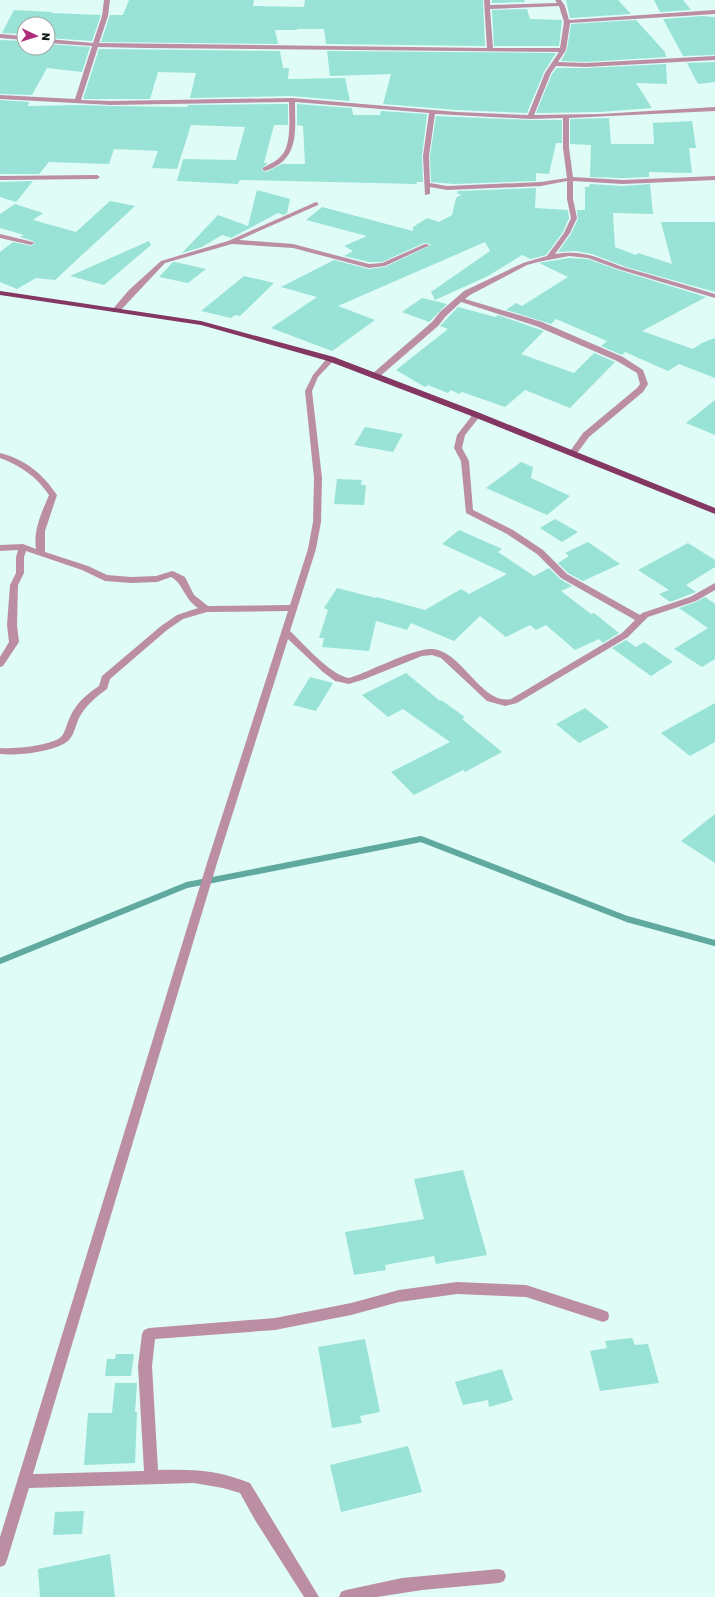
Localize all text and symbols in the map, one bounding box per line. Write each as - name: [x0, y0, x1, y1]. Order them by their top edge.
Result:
- north arrow: [16, 16, 56, 56]
- text: N: [39, 32, 52, 41]

